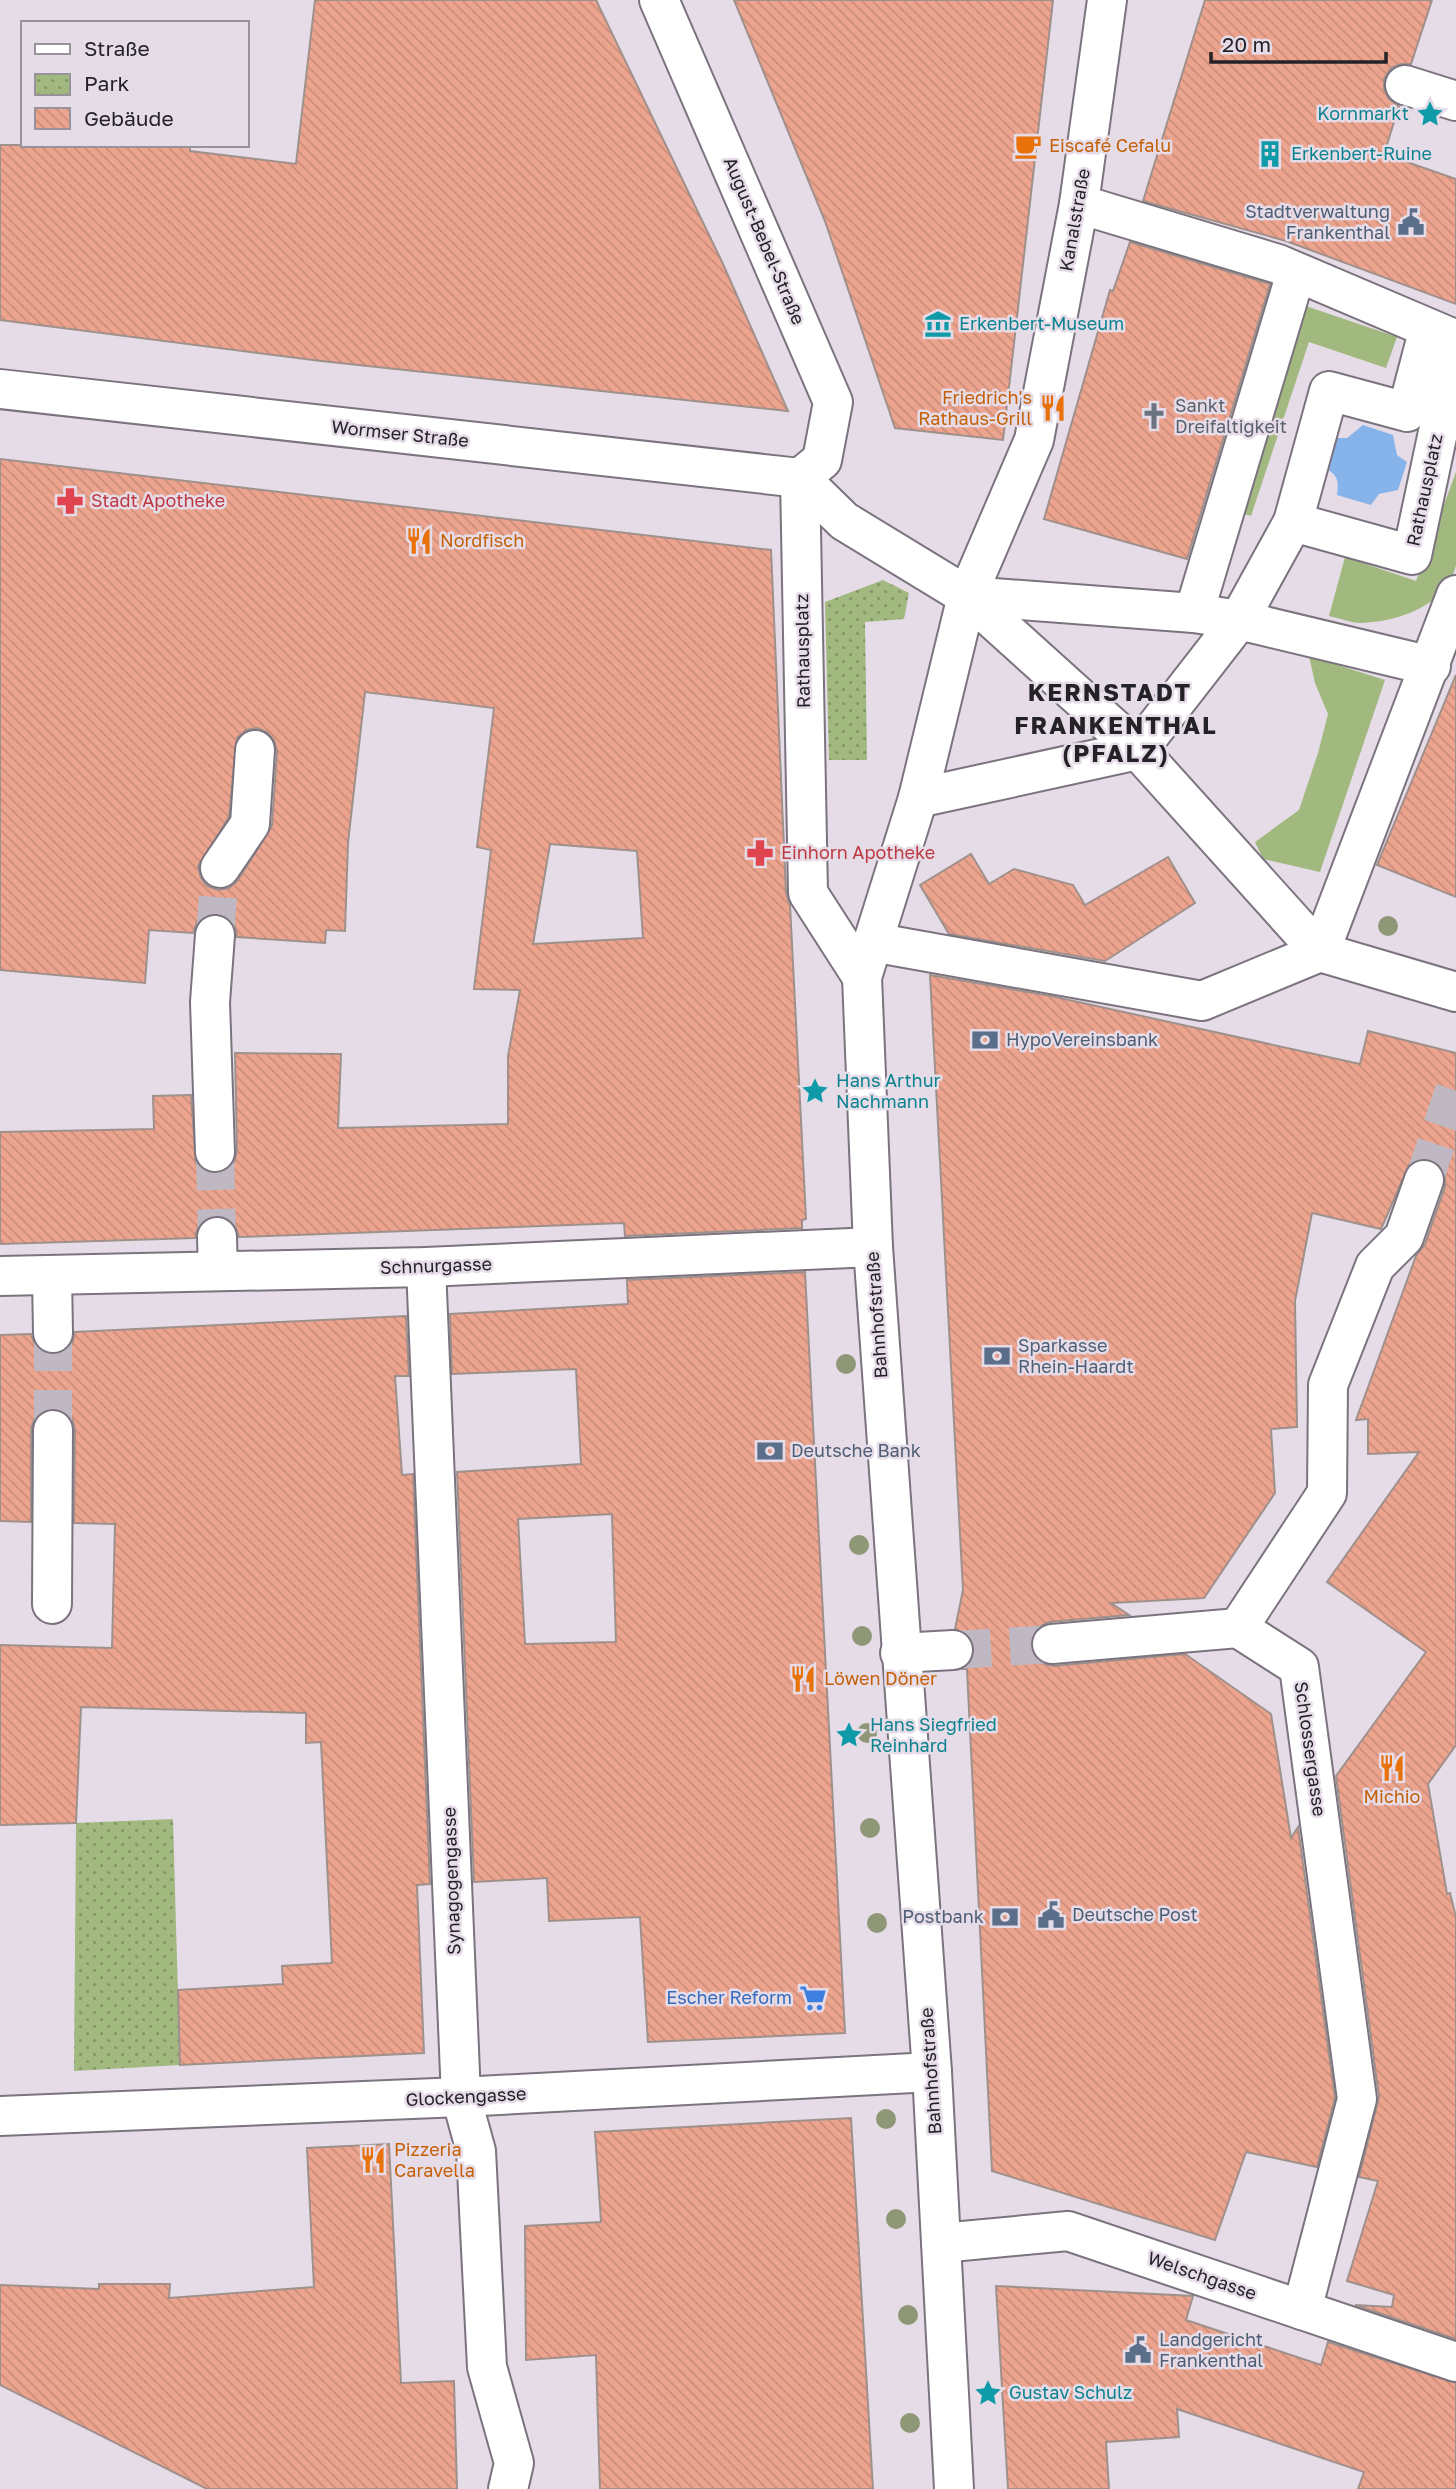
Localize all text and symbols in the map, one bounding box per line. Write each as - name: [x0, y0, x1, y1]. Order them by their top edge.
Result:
- legend: [21, 21, 248, 147]
- scale bar: [1211, 21, 1386, 65]
- text: 20 m: [1222, 31, 1271, 57]
- text: Straße: [84, 35, 150, 61]
- text: Park: [84, 70, 130, 96]
- place icon: Kornmarkt: [1415, 99, 1445, 129]
- place label: Kornmarkt: [1317, 102, 1409, 124]
- text: Gebäude: [84, 105, 174, 131]
- cafe icon: Eiscafé Cefalu: [1013, 131, 1043, 161]
- place label: Eiscafé Cefalu: [1049, 134, 1171, 156]
- building icon: Erkenbert-Ruine: [1255, 139, 1285, 169]
- place label: Erkenbert-Ruine: [1291, 142, 1432, 164]
- street label: August-Bebel-Straße: [720, 154, 810, 328]
- street label: Kanalstraße: [1054, 167, 1094, 273]
- place label: Stadtverwaltung Frankenthal: [1245, 200, 1390, 243]
- public building icon: Stadtverwaltung Frankenthal: [1396, 207, 1426, 237]
- museum icon: Erkenbert-Museum: [923, 309, 953, 339]
- place label: Erkenbert-Museum: [959, 312, 1124, 334]
- place label: Friedrich's Rathaus-Grill: [918, 386, 1032, 429]
- restaurant icon: Friedrich's Rathaus-Grill: [1038, 393, 1068, 423]
- place label: Sankt Dreifaltigkeit: [1175, 394, 1287, 437]
- church icon: Sankt Dreifaltigkeit: [1139, 401, 1169, 431]
- street label: Wormser Straße: [330, 415, 470, 451]
- street label: Rathausplatz: [1401, 432, 1447, 548]
- pharmacy icon: Stadt Apotheke: [55, 486, 85, 516]
- place label: Stadt Apotheke: [91, 489, 225, 511]
- restaurant icon: Nordfisch: [404, 526, 434, 556]
- place label: Nordfisch: [440, 529, 524, 551]
- street label: Rathausplatz: [790, 594, 814, 708]
- district label: KERNSTADT: [1028, 677, 1192, 706]
- district label: FRANKENTHAL (PFALZ): [1014, 710, 1218, 767]
- pharmacy icon: Einhorn Apotheke: [745, 838, 775, 868]
- place label: Einhorn Apotheke: [781, 841, 935, 863]
- bank icon: HypoVereinsbank: [970, 1025, 1000, 1055]
- place label: HypoVereinsbank: [1006, 1028, 1158, 1050]
- place label: Hans Arthur Nachmann: [836, 1069, 941, 1112]
- place icon: Hans Arthur Nachmann: [800, 1076, 830, 1106]
- street label: Bahnhofstraße: [861, 1251, 891, 1379]
- street label: Schnurgasse: [380, 1252, 492, 1278]
- place label: Sparkasse Rhein-Haardt: [1018, 1334, 1134, 1377]
- bank icon: Sparkasse Rhein-Haardt: [982, 1341, 1012, 1371]
- bank icon: Deutsche Bank: [755, 1436, 785, 1466]
- place label: Deutsche Bank: [791, 1439, 921, 1461]
- restaurant icon: Löwen Döner: [788, 1664, 818, 1694]
- place label: Löwen Döner: [824, 1667, 937, 1689]
- street label: Schlossergasse: [1291, 1680, 1331, 1818]
- place label: Hans Siegfried Reinhard: [870, 1713, 997, 1756]
- place icon: Hans Siegfried Reinhard: [834, 1720, 864, 1750]
- restaurant icon: Michio: [1377, 1753, 1407, 1783]
- place label: Michio: [1364, 1785, 1420, 1807]
- street label: Synagogengasse: [437, 1807, 465, 1955]
- public building icon: Deutsche Post: [1036, 1900, 1066, 1930]
- bank icon: Postbank: [990, 1902, 1020, 1932]
- place label: Deutsche Post: [1072, 1903, 1198, 1925]
- place label: Postbank: [902, 1905, 984, 1927]
- supermarket icon: Escher Reform: [798, 1983, 828, 2013]
- place label: Escher Reform: [666, 1986, 792, 2008]
- street label: Bahnhofstraße: [915, 2007, 945, 2135]
- street label: Glockengasse: [405, 2082, 527, 2110]
- place label: Pizzeria Caravella: [394, 2138, 475, 2181]
- restaurant icon: Pizzeria Caravella: [358, 2145, 388, 2175]
- street label: Welschgasse: [1145, 2246, 1260, 2304]
- place label: Landgericht Frankenthal: [1159, 2328, 1263, 2371]
- public building icon: Landgericht Frankenthal: [1123, 2335, 1153, 2365]
- place icon: Gustav Schulz: [973, 2378, 1003, 2408]
- place label: Gustav Schulz: [1009, 2381, 1132, 2403]

